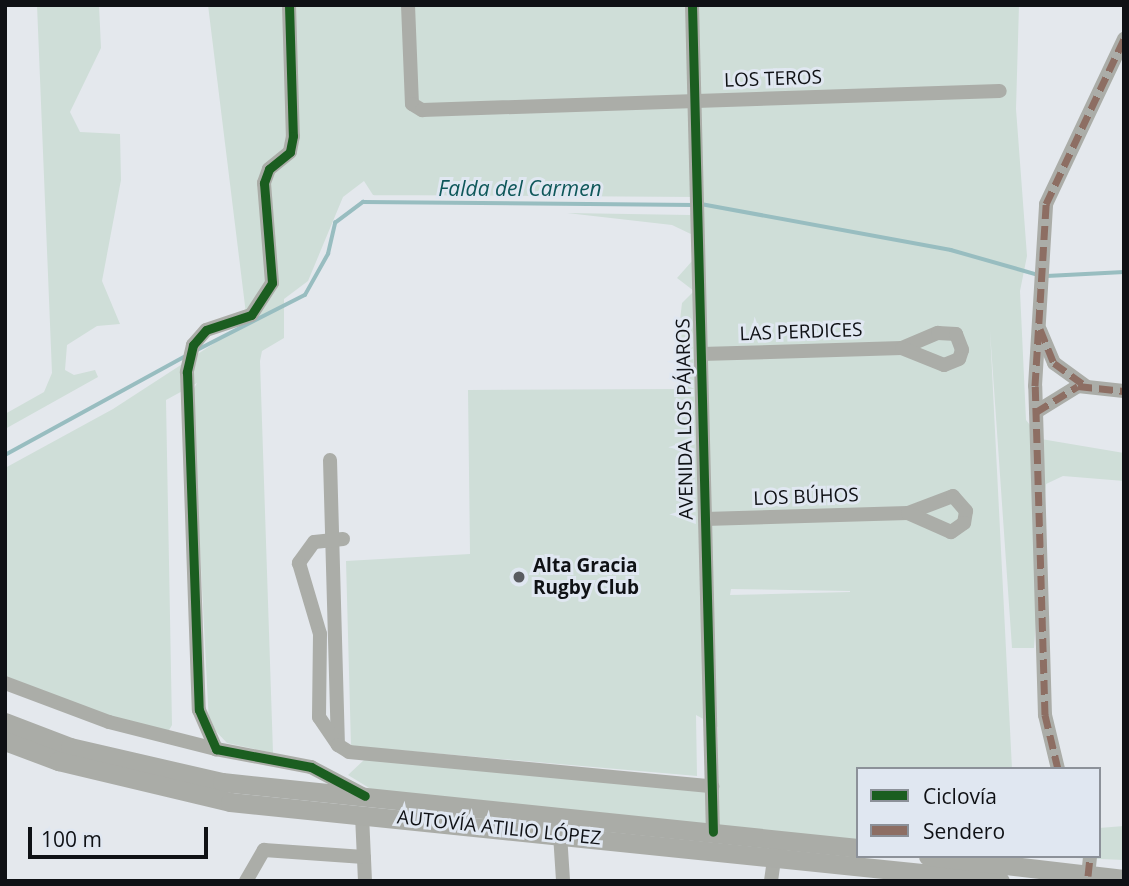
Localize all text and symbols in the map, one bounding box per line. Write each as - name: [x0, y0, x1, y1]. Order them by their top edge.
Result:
- street label: LOS TEROS: [724, 66, 822, 92]
- water label: Falda del Carmen: [438, 175, 602, 201]
- street label: AVENIDA LOS PÁJAROS: [672, 318, 698, 520]
- street label: LAS PERDICES: [739, 318, 863, 346]
- street label: LOS BÚHOS: [753, 484, 859, 510]
- place label: Alta Gracia Rugby Club: [533, 555, 639, 599]
- marker: Alta Gracia Rugby Club: [511, 569, 527, 585]
- legend: [856, 767, 1101, 858]
- text: Ciclovía: [923, 782, 997, 810]
- street label: AUTOVÍA ATILIO LÓPEZ: [396, 806, 602, 850]
- scale bar: [32, 812, 212, 856]
- text: Sendero: [923, 817, 1005, 845]
- text: 100 m: [41, 825, 102, 853]

